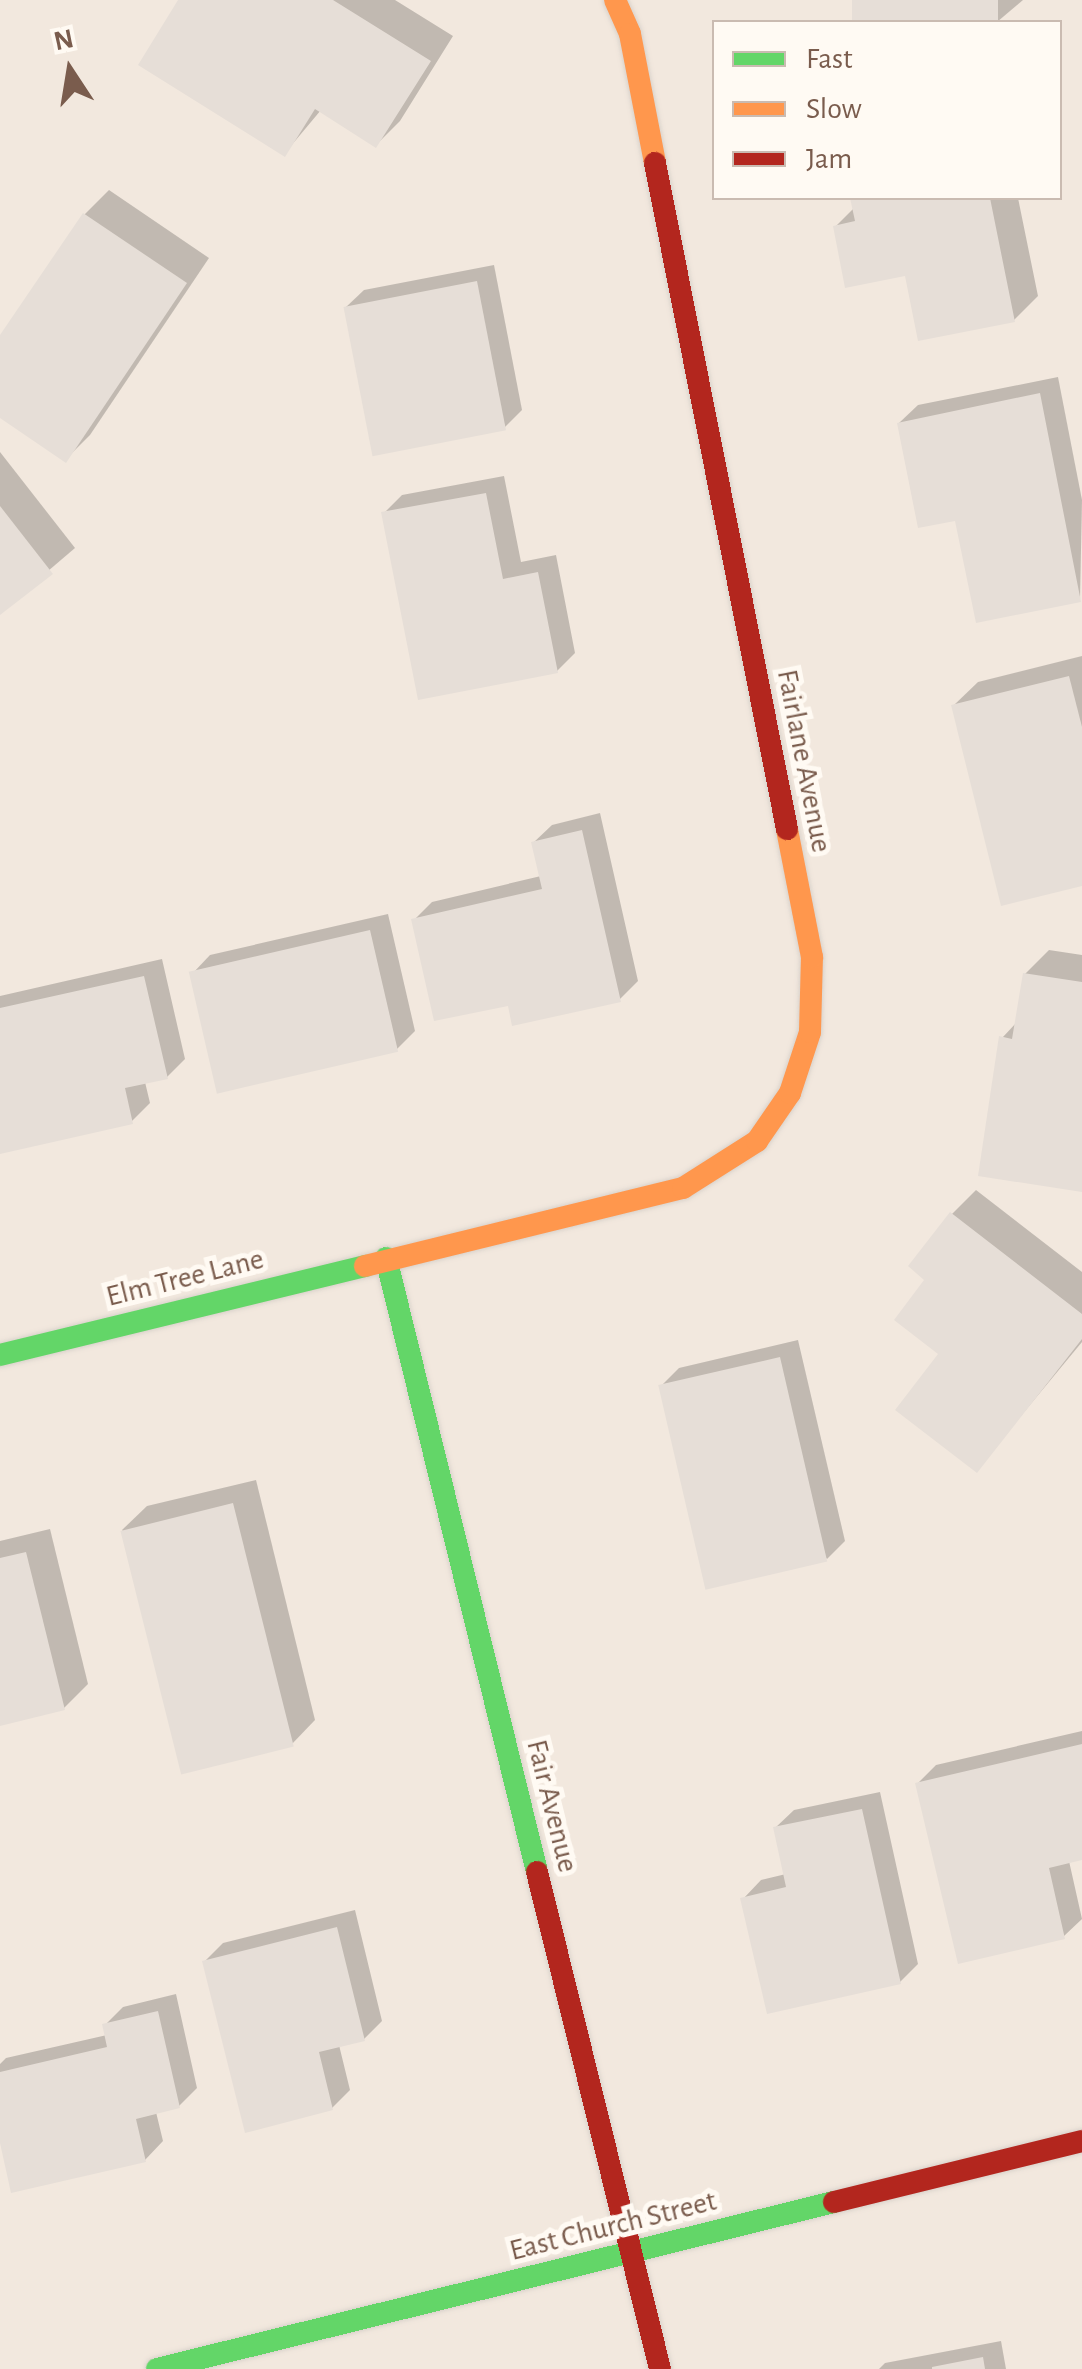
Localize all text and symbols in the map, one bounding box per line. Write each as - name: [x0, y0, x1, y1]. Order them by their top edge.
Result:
- north arrow: [20, 20, 120, 120]
- legend: [712, 20, 1062, 200]
- text: N: [51, 25, 76, 56]
- text: Fast: [806, 44, 853, 74]
- text: Slow: [806, 94, 862, 124]
- text: Jam: [806, 144, 852, 174]
- street label: Fairlane Avenue: [769, 666, 839, 856]
- street label: Elm Tree Lane: [102, 1241, 268, 1315]
- street label: Fair Avenue: [518, 1736, 586, 1876]
- street label: East Church Street: [506, 2183, 720, 2269]

